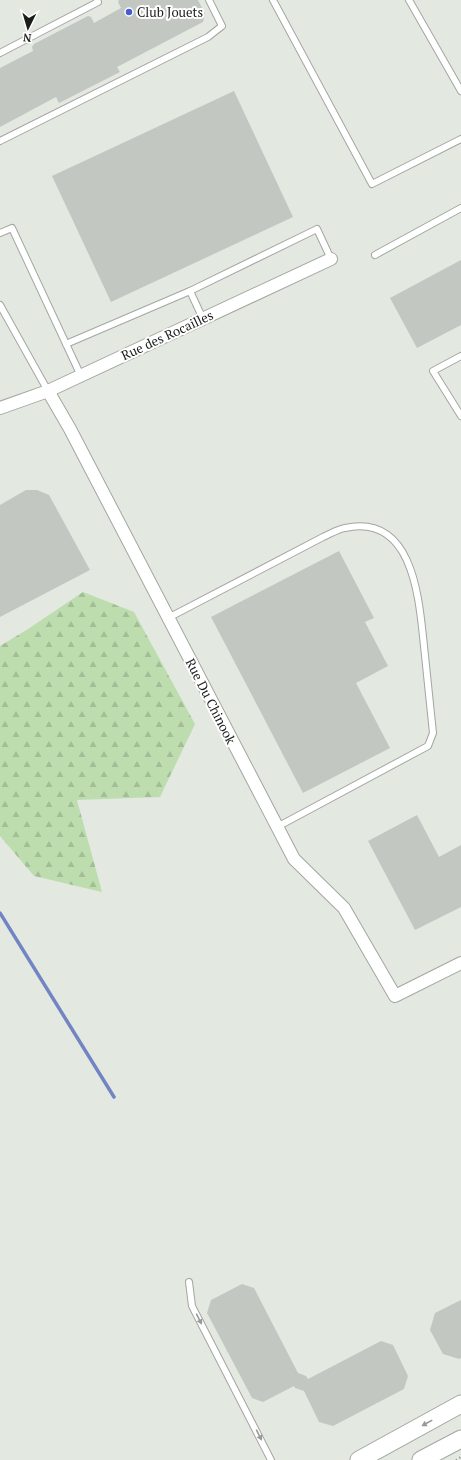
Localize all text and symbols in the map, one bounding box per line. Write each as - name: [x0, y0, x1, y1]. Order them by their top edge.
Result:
- place label: Club Jouets: [137, 3, 203, 21]
- marker: Club Jouets: [124, 7, 134, 17]
- north arrow: [8, 8, 48, 48]
- text: N: [22, 31, 32, 45]
- street label: Rue des Rocailles: [118, 306, 216, 364]
- street label: Rue Du Chinook: [182, 655, 240, 747]
- one-way arrow: [196, 1314, 202, 1325]
- one-way arrow: [421, 1420, 433, 1426]
- one-way arrow: [255, 1429, 262, 1441]

